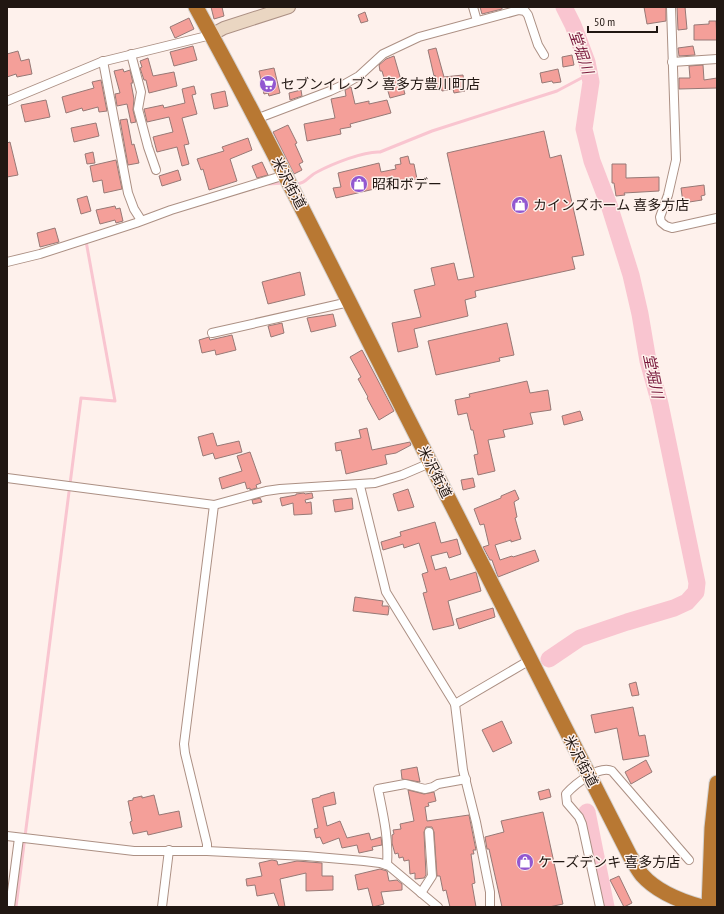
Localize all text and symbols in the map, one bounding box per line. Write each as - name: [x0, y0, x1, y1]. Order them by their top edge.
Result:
- scale bar: [588, 8, 657, 34]
- text: 50 m: [594, 14, 615, 29]
- water label: 堂堀川: [565, 27, 598, 78]
- supermarket icon: セブンイレブン 喜多方豊川町店: [258, 74, 278, 94]
- place label: セブンイレブン 喜多方豊川町店: [281, 75, 480, 93]
- street label: 米沢街道: [268, 154, 310, 212]
- shop icon: 昭和ボデー: [349, 174, 369, 194]
- place label: 昭和ボデー: [372, 175, 442, 193]
- shop icon: カインズホーム 喜多方店: [510, 195, 530, 215]
- place label: カインズホーム 喜多方店: [533, 196, 689, 214]
- water label: 堂堀川: [640, 352, 668, 402]
- street label: 米沢街道: [414, 443, 456, 501]
- street label: 米沢街道: [560, 732, 602, 790]
- shop icon: ケーズデンキ 喜多方店: [515, 852, 535, 872]
- place label: ケーズデンキ 喜多方店: [538, 853, 680, 871]

